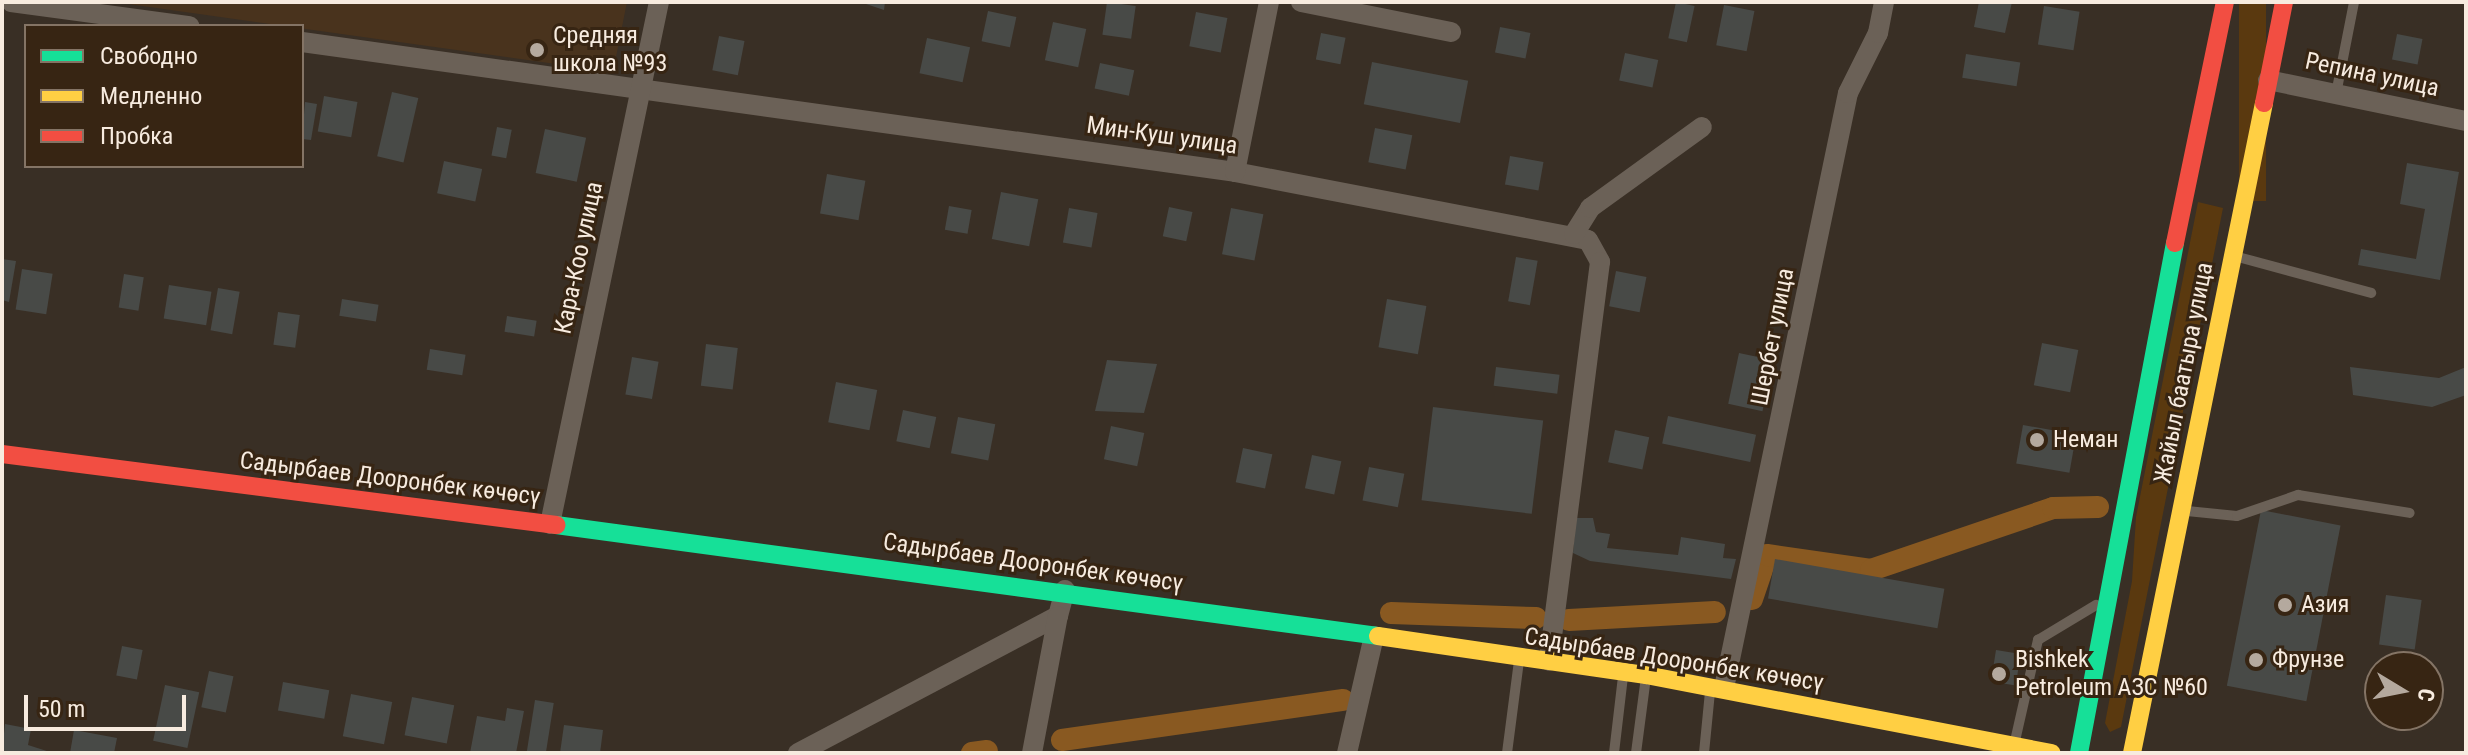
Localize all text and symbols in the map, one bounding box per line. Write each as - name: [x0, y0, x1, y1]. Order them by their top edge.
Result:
- place label: Средняя школа №93: [553, 22, 667, 78]
- legend: [24, 24, 304, 168]
- marker: Средняя школа №93: [528, 41, 546, 59]
- text: Свободно: [100, 42, 198, 70]
- street label: Репина улица: [2302, 47, 2442, 103]
- text: Медленно: [100, 82, 202, 110]
- street label: Мин-Куш улица: [1085, 111, 1239, 161]
- text: Пробка: [100, 122, 173, 150]
- street label: Кара-Коо улица: [549, 179, 609, 337]
- street label: Жайыл баатыра улица: [2148, 260, 2220, 486]
- street label: Шербет улица: [1746, 266, 1800, 408]
- place label: Неман: [2053, 426, 2118, 454]
- marker: Неман: [2028, 431, 2046, 449]
- street label: Садырбаев Дооронбек көчөсү: [238, 446, 542, 512]
- street label: Садырбаев Дооронбек көчөсү: [881, 528, 1185, 598]
- place label: Азия: [2301, 591, 2349, 619]
- marker: Азия: [2276, 596, 2294, 614]
- street label: Садырбаев Дооронбек көчөсү: [1522, 622, 1826, 698]
- place label: Bishkek Petroleum АЗС №60: [2015, 646, 2208, 702]
- place label: Фрунзе: [2272, 646, 2344, 674]
- marker: Фрунзе: [2247, 651, 2265, 669]
- north arrow: [2364, 651, 2444, 731]
- marker: Bishkek Petroleum АЗС №60: [1990, 665, 2008, 683]
- scale bar: [28, 679, 190, 729]
- text: С: [2413, 687, 2440, 703]
- text: 50 m: [38, 695, 85, 723]

